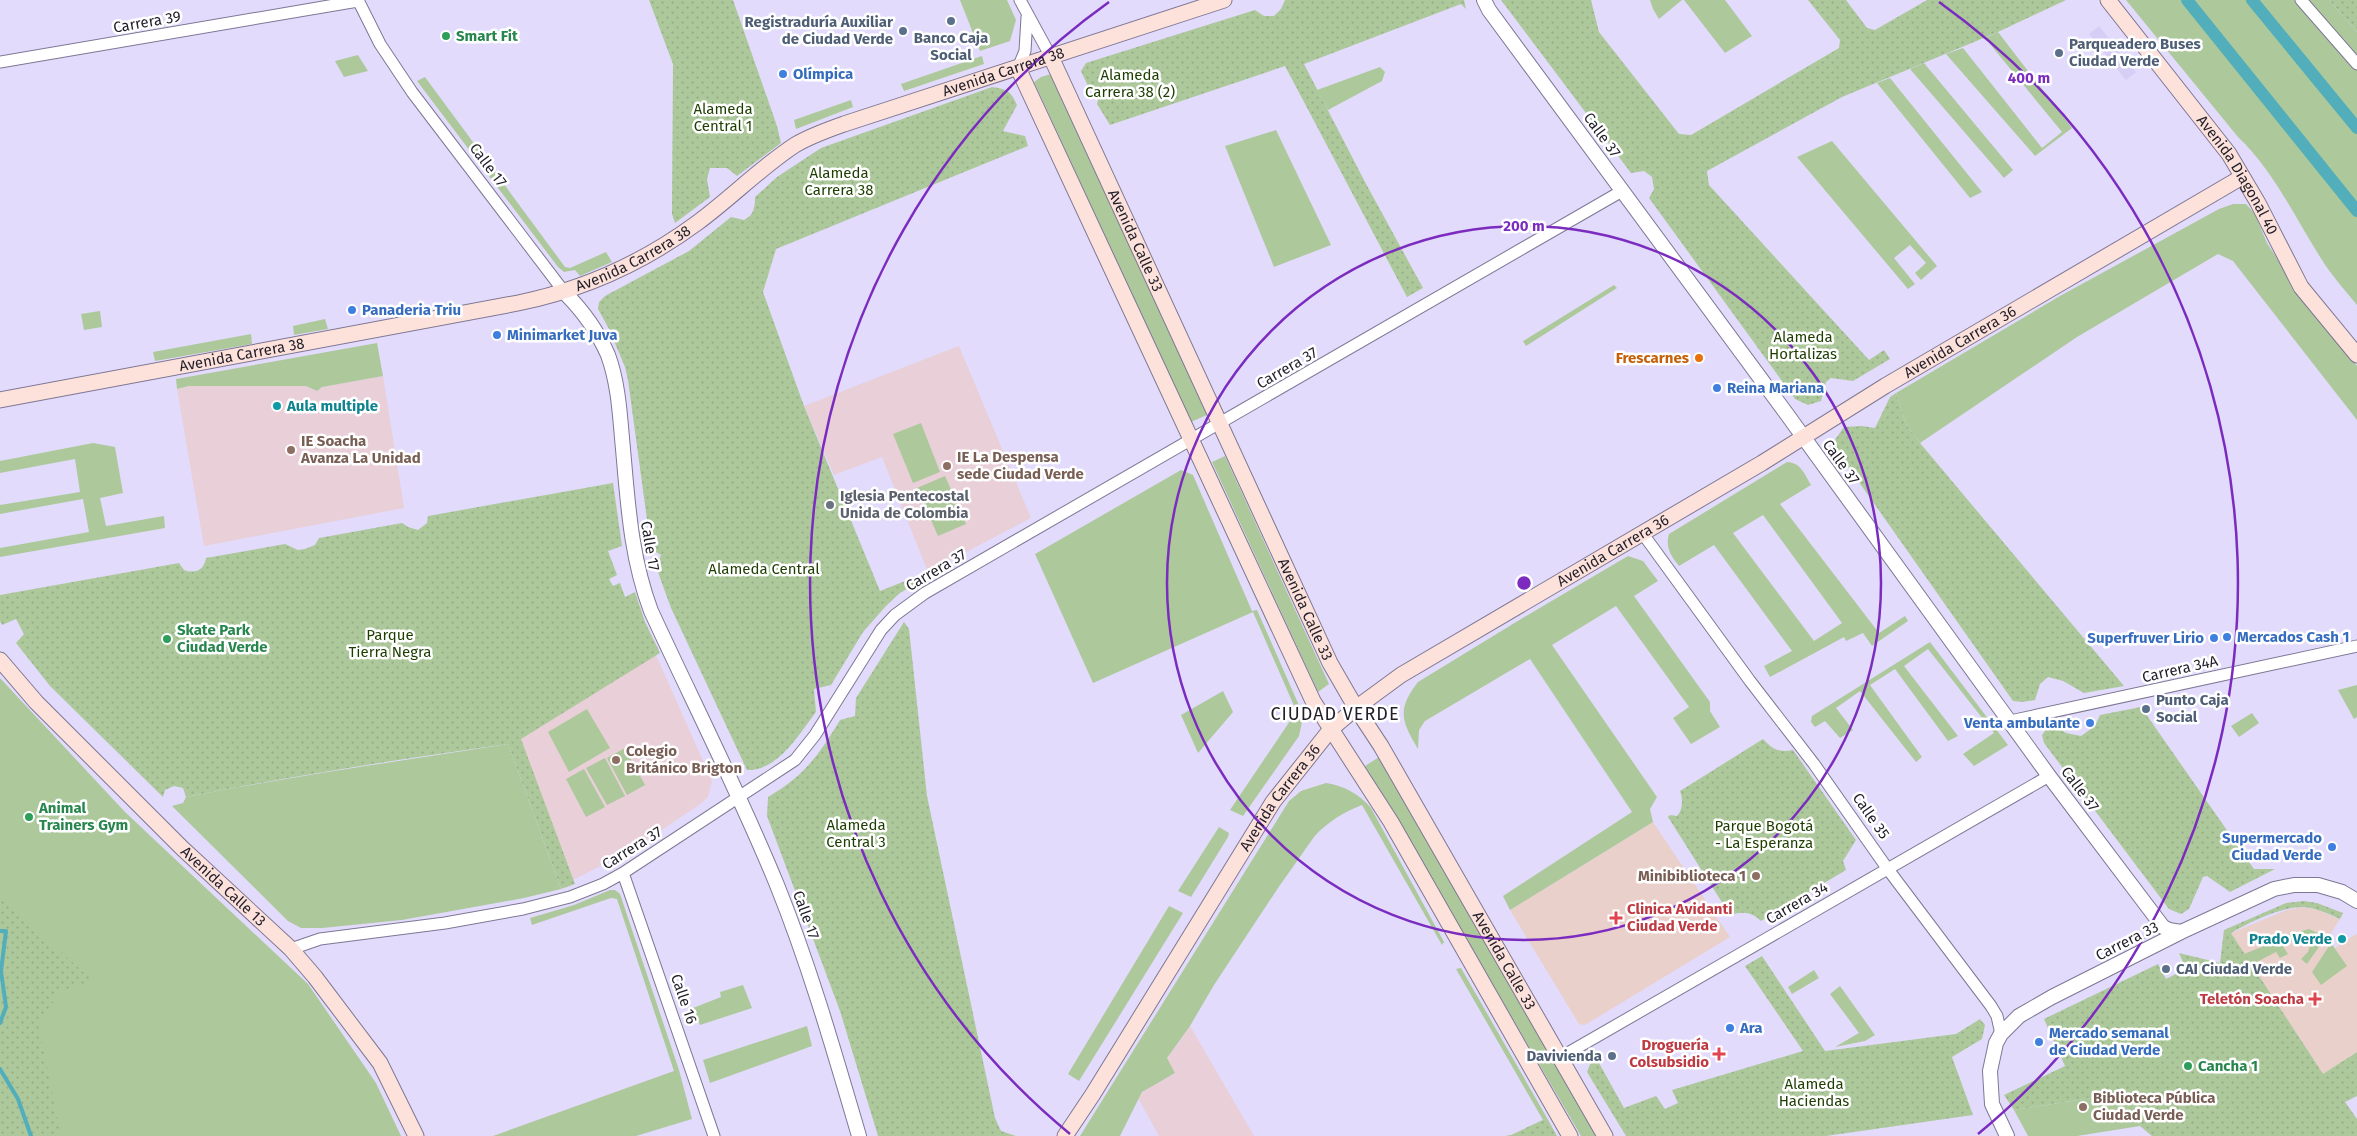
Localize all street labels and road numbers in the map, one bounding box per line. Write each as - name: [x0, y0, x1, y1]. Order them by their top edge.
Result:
- street label: Carrera 39: [112, 7, 182, 37]
- street label: Avenida Carrera 38: [940, 44, 1067, 100]
- street label: Calle 37: [1580, 109, 1625, 161]
- street label: Avenida Diagonal 40: [2193, 112, 2282, 238]
- street label: Calle 17: [466, 140, 511, 191]
- street label: Avenida Calle 33: [1104, 187, 1167, 294]
- street label: Avenida Carrera 38: [573, 221, 694, 295]
- street label: Avenida Carrera 36: [1901, 302, 2019, 382]
- street label: Avenida Carrera 38: [178, 334, 306, 375]
- street label: Carrera 37: [1253, 343, 1321, 393]
- street label: Calle 37: [1819, 436, 1864, 488]
- street label: Avenida Carrera 36: [1554, 511, 1672, 590]
- street label: Calle 17: [637, 520, 663, 573]
- street label: Carrera 37: [903, 545, 970, 595]
- street label: Avenida Calle 33: [1274, 555, 1337, 663]
- street label: Carrera 34A: [2140, 651, 2220, 686]
- street label: Avenida Carrera 36: [1236, 741, 1324, 854]
- street label: Calle 37: [2057, 763, 2103, 815]
- street label: Calle 35: [1849, 789, 1893, 843]
- street label: Carrera 37: [599, 822, 666, 873]
- street label: Avenida Calle 13: [177, 842, 270, 930]
- street label: Carrera 34: [1763, 878, 1831, 928]
- street label: Calle 17: [789, 888, 823, 942]
- street label: Avenida Calle 33: [1469, 908, 1540, 1013]
- street label: Carrera 33: [2093, 918, 2161, 964]
- street label: Calle 16: [667, 972, 701, 1026]

